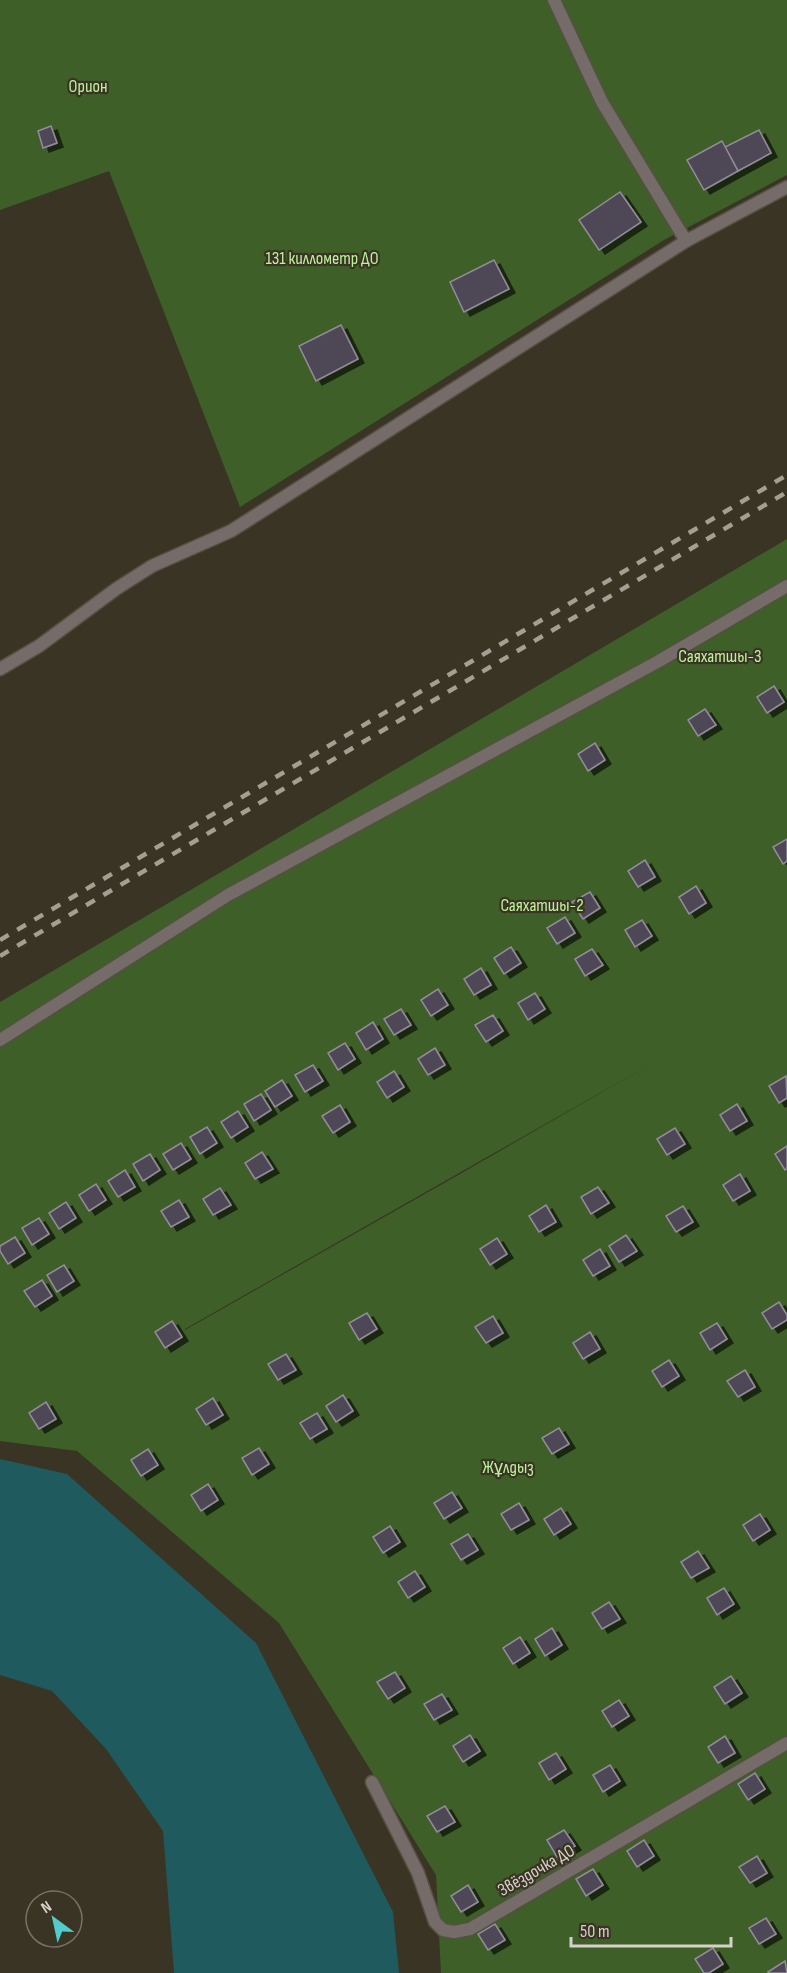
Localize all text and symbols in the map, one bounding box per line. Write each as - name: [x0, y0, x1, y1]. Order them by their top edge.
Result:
- park label: Орион: [69, 76, 107, 97]
- park label: 131 киллометр ДО: [265, 248, 379, 269]
- park label: Саяхатшы-3: [678, 646, 762, 667]
- park label: Саяхатшы-2: [500, 895, 584, 916]
- park label: Жұлдыз: [482, 1457, 534, 1478]
- street label: Звёздочка ДО: [494, 1840, 578, 1901]
- north arrow: [24, 1889, 84, 1949]
- text: N: [38, 1897, 55, 1918]
- scale bar: [571, 1910, 732, 1948]
- text: 50 m: [580, 1921, 610, 1942]

